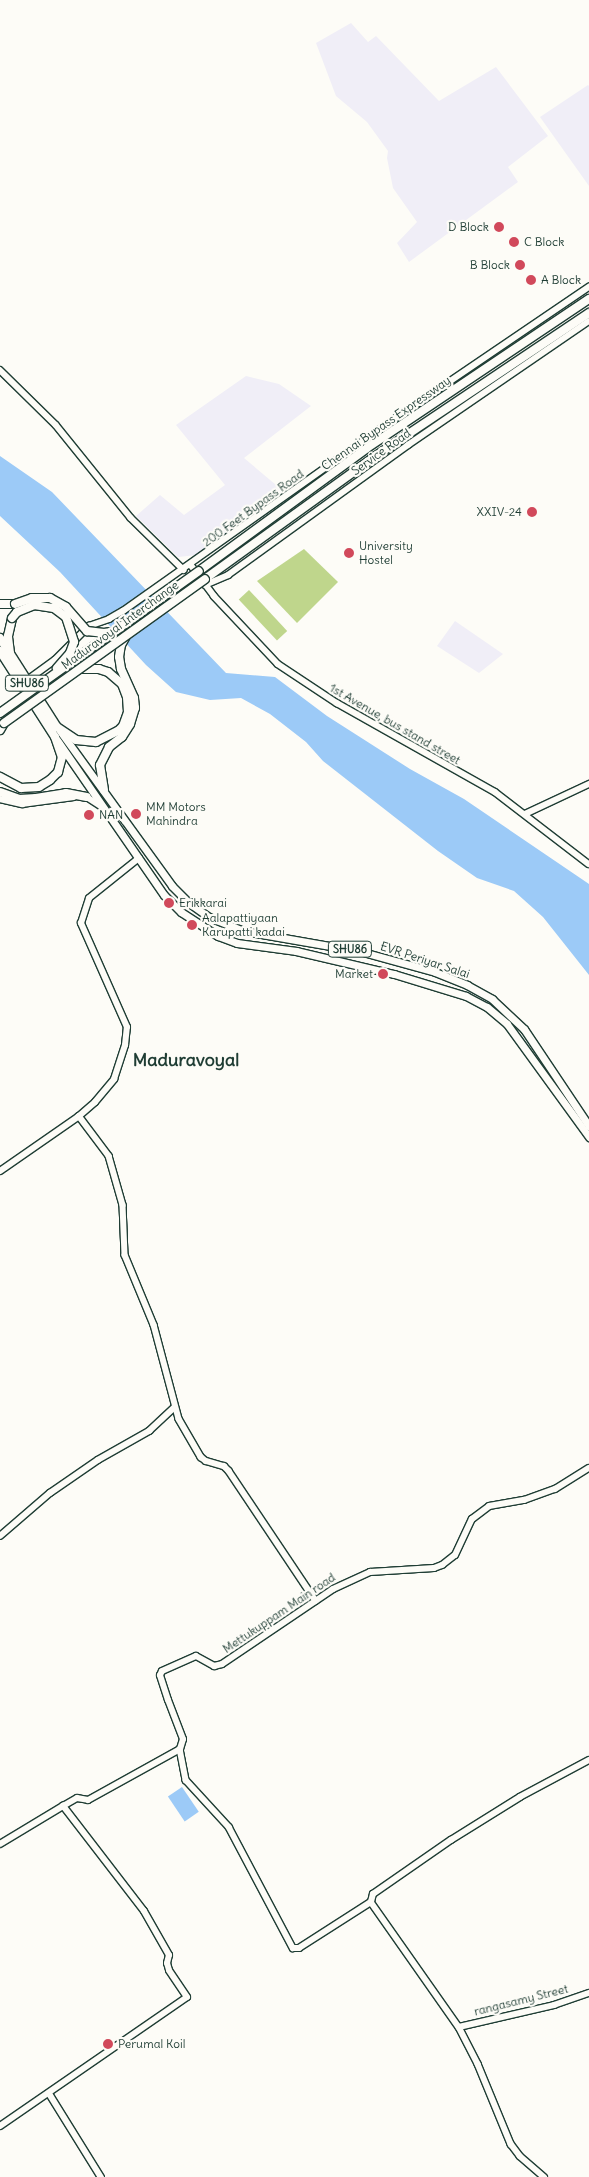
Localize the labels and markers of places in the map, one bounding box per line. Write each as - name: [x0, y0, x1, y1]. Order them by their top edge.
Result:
- place label: D Block: [448, 220, 489, 234]
- marker: D Block: [493, 221, 505, 233]
- place label: C Block: [524, 235, 564, 249]
- marker: C Block: [508, 236, 520, 248]
- place label: B Block: [470, 258, 510, 272]
- marker: B Block: [514, 259, 526, 271]
- place label: A Block: [541, 273, 581, 287]
- marker: A Block: [525, 274, 537, 286]
- place label: XXIV-24: [476, 505, 522, 519]
- marker: XXIV-24: [526, 506, 538, 518]
- place label: University Hostel: [359, 539, 413, 567]
- marker: University Hostel: [343, 547, 355, 559]
- place label: MM Motors Mahindra: [146, 800, 206, 828]
- place label: NAN: [99, 808, 123, 822]
- marker: MM Motors Mahindra: [130, 808, 142, 820]
- marker: NAN: [83, 809, 95, 821]
- place label: Erikkarai: [179, 896, 227, 910]
- marker: Erikkarai: [163, 897, 175, 909]
- place label: Aalapattiyaan Karupatti kadai: [202, 911, 285, 939]
- marker: Aalapattiyaan Karupatti kadai: [186, 919, 198, 931]
- place label: Market: [335, 967, 373, 981]
- marker: Market: [377, 968, 389, 980]
- place label: Perumal Koil: [118, 2037, 185, 2051]
- marker: Perumal Koil: [102, 2038, 114, 2050]

